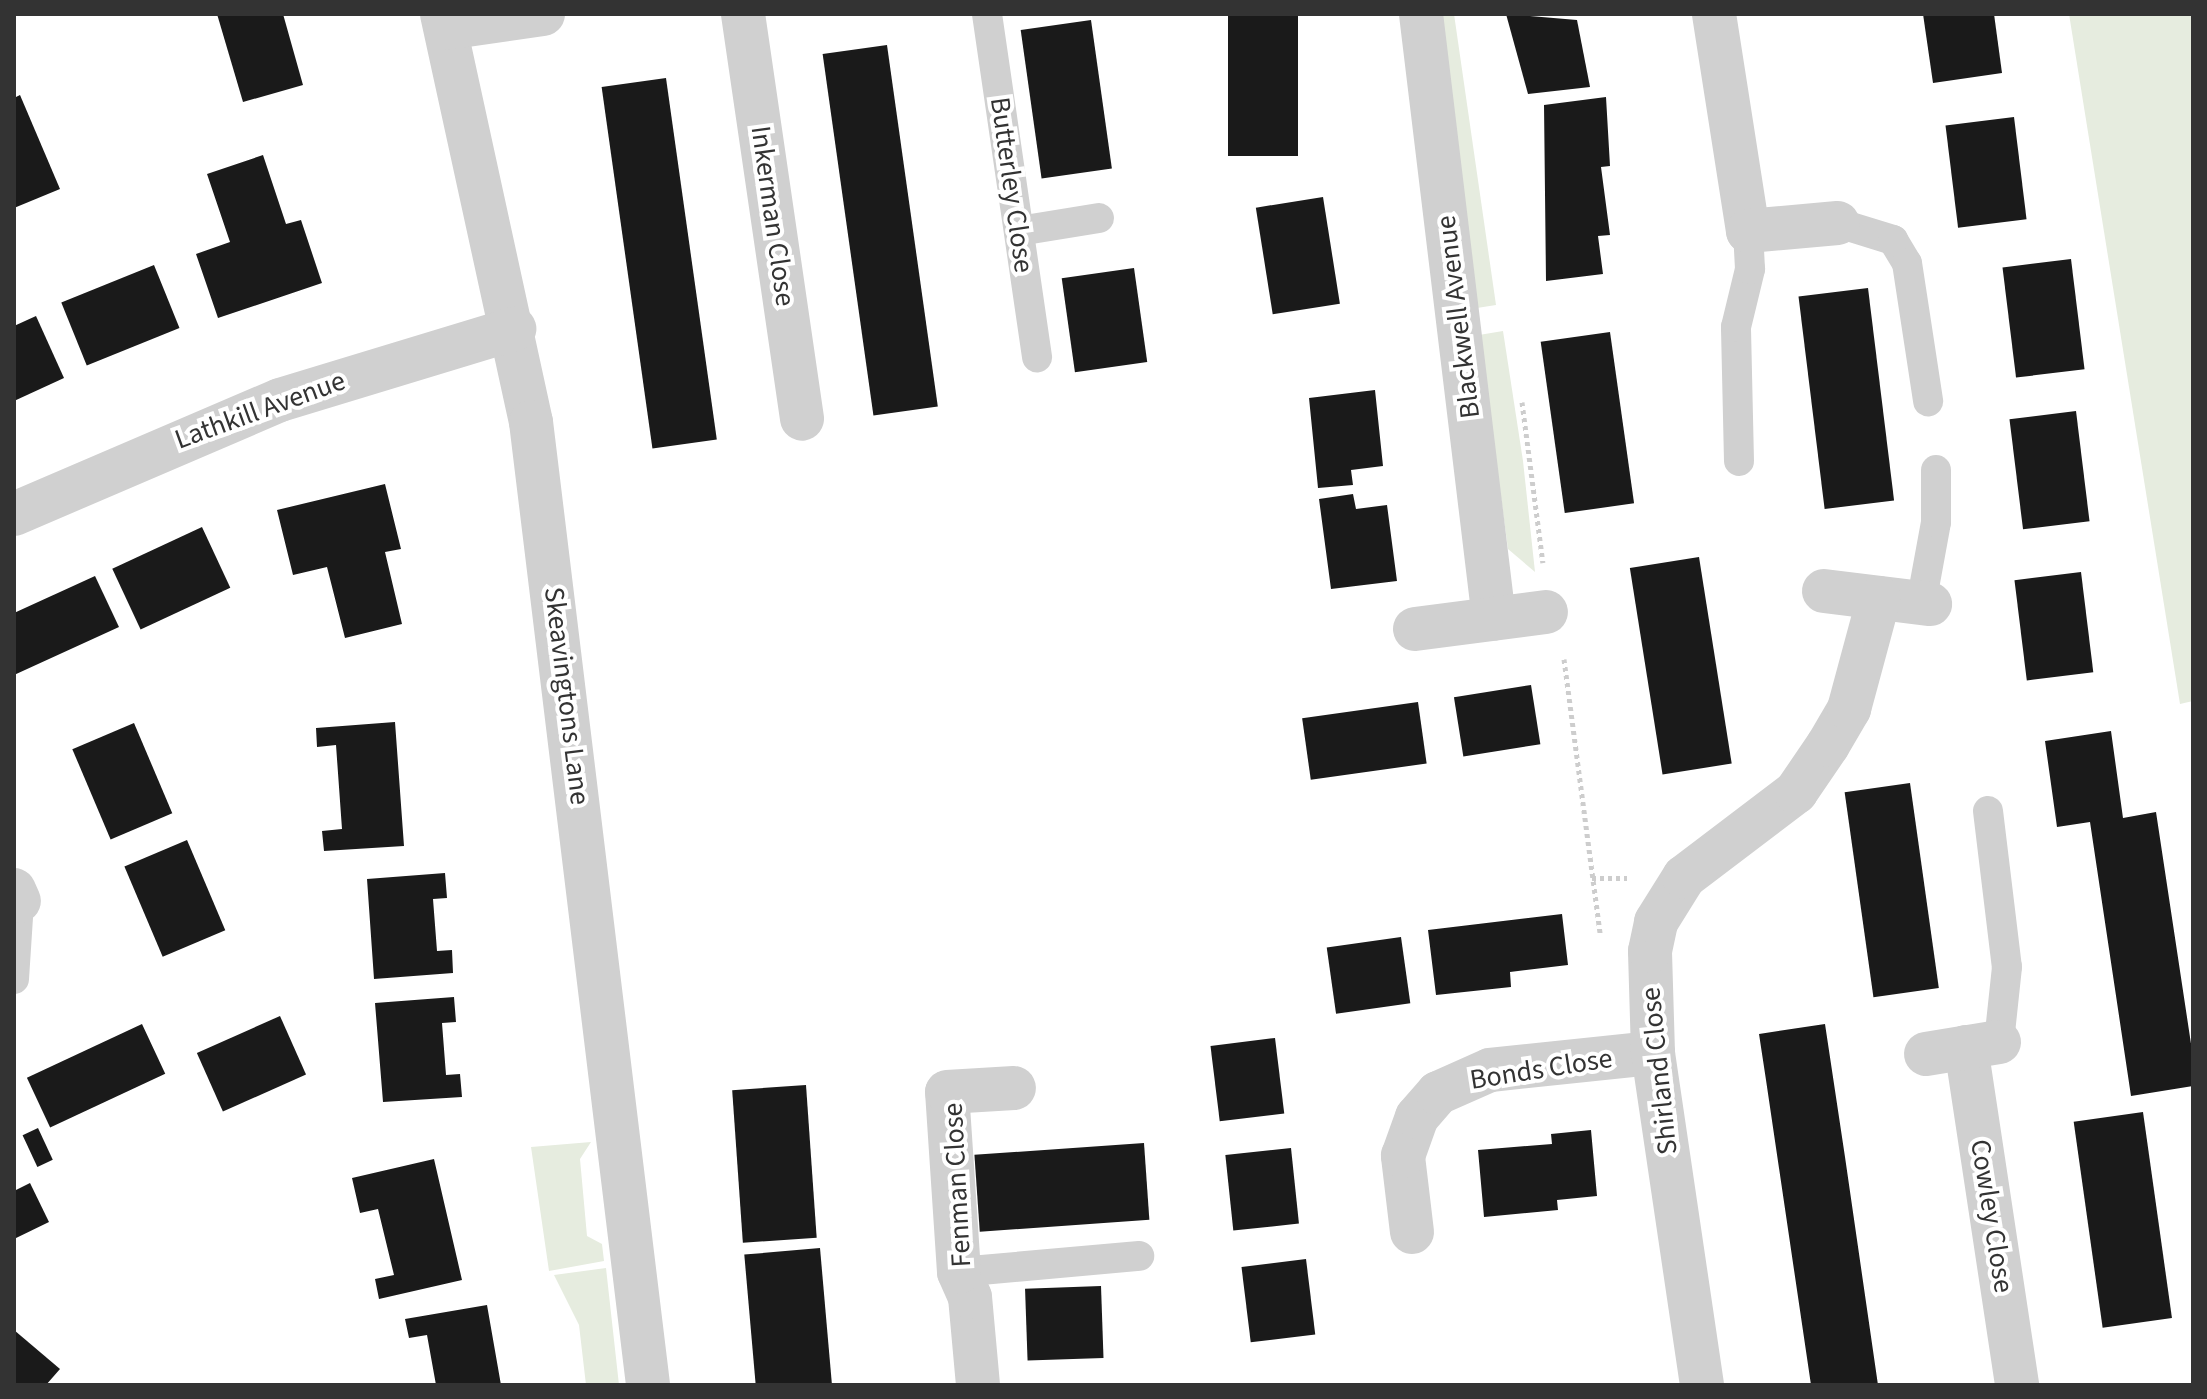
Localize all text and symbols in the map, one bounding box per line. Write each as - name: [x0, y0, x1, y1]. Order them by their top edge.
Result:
- street label: Butterley Close: [983, 95, 1041, 275]
- street label: Inkerman Close: [744, 124, 802, 308]
- street label: Blackwell Avenue: [1429, 213, 1487, 421]
- street label: Lathkill Avenue: [170, 364, 350, 456]
- street label: Skeavingtons Lane: [537, 585, 597, 807]
- street label: Shirland Close: [1633, 986, 1685, 1156]
- street label: Bonds Close: [1467, 1041, 1615, 1097]
- street label: Fenman Close: [936, 1102, 978, 1268]
- street label: Cowley Close: [1963, 1137, 2021, 1295]

